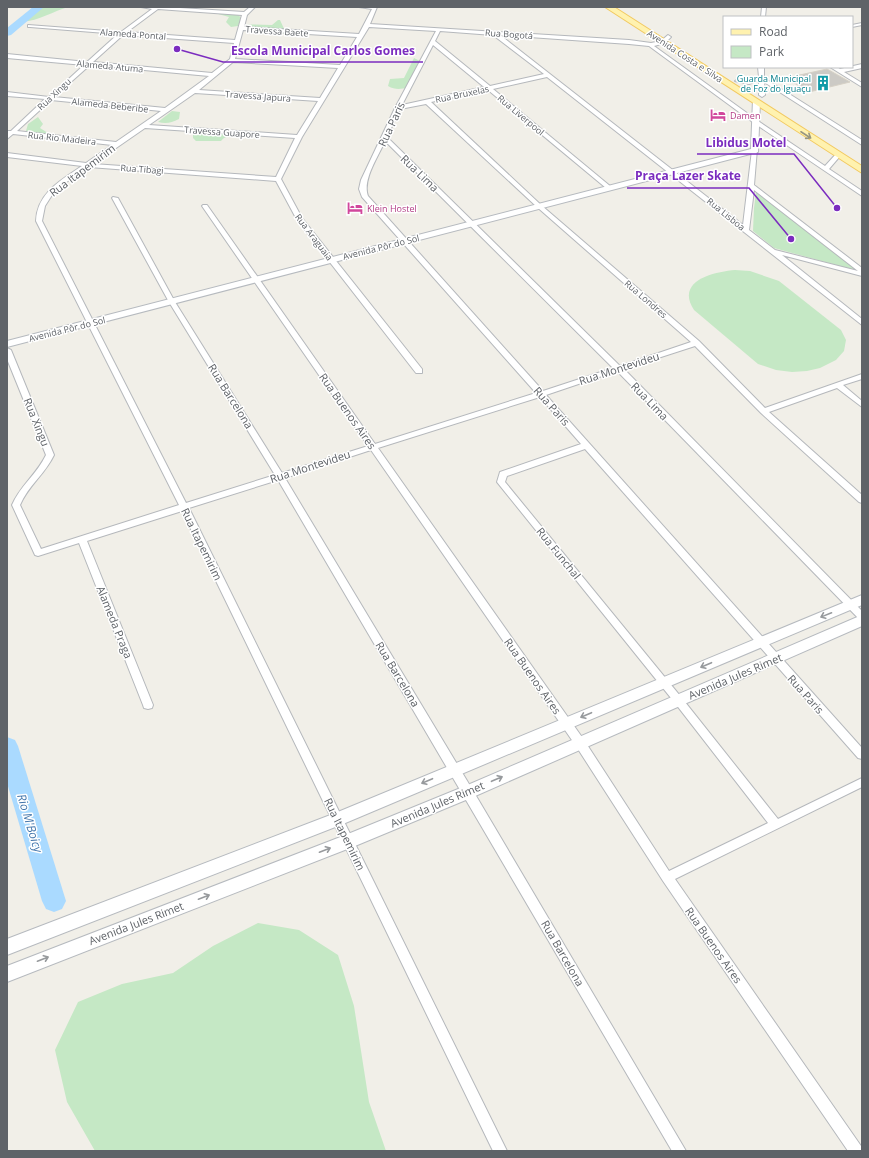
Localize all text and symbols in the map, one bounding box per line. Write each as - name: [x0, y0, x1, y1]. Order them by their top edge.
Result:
- legend: [723, 16, 853, 68]
- street label: Travessa Baete: [245, 22, 309, 40]
- text: Road: [759, 23, 788, 40]
- street label: Alameda Pontal: [100, 25, 166, 43]
- street label: Rua Bogotá: [485, 26, 533, 42]
- street label: Avenida Costa e Silva: [644, 27, 726, 85]
- callout: Escola Municipal Carlos Gomes: [223, 38, 423, 62]
- text: Escola Municipal Carlos Gomes: [231, 42, 415, 59]
- text: Park: [759, 43, 785, 60]
- street label: Alameda Atuma: [76, 57, 144, 75]
- place label: Guarda Municipal de Foz do Iguaçu: [737, 72, 811, 95]
- building icon: Guarda Municipal de Foz do Iguaçu: [814, 74, 832, 92]
- street label: Rua Xingu: [34, 75, 74, 113]
- street label: Rua Bruxelas: [434, 82, 490, 106]
- street label: Travessa Japura: [225, 87, 291, 105]
- street label: Rua Liverpool: [495, 92, 547, 138]
- street label: Alameda Beberibe: [71, 95, 149, 115]
- street label: Rua Paris: [374, 99, 408, 149]
- hotel icon: Damen: [709, 106, 727, 124]
- place label: Damen: [730, 109, 760, 122]
- street label: Travessa Guapore: [184, 123, 260, 141]
- street label: Rua Rio Madeira: [27, 128, 97, 148]
- callout: Libidus Motel: [697, 130, 794, 154]
- one-way arrow: [800, 131, 812, 139]
- text: Libidus Motel: [706, 134, 786, 151]
- street label: Rua Itapemirim: [46, 140, 118, 200]
- street label: Rua Lima: [398, 151, 442, 195]
- street label: Rua Tibagi: [120, 161, 164, 177]
- callout: Praça Lazer Skate: [627, 164, 749, 188]
- text: Praça Lazer Skate: [635, 167, 741, 184]
- street label: Rua Lisboa: [704, 195, 748, 233]
- hotel icon: Klein Hostel: [346, 199, 364, 217]
- place label: Klein Hostel: [367, 202, 417, 215]
- street label: Rua Araguaia: [292, 211, 336, 263]
- street label: Avenida Pôr do Sol: [341, 231, 421, 263]
- street label: Rua Londres: [622, 277, 670, 321]
- street label: Avenida Pôr do Sol: [27, 313, 107, 345]
- street label: Rua Montevideu: [577, 348, 661, 388]
- street label: Rua Barcelona: [205, 361, 257, 431]
- street label: Rua Buenos Aires: [316, 370, 380, 452]
- street label: Rua Lima: [628, 379, 672, 423]
- street label: Rua Paris: [530, 383, 574, 429]
- street label: Rua Xingu: [20, 395, 54, 449]
- street label: Rua Montevideu: [268, 446, 352, 486]
- street label: Rua Itapemirim: [178, 505, 226, 583]
- street label: Rua Funchal: [533, 524, 585, 582]
- street label: Alameda Praga: [94, 583, 136, 661]
- one-way arrow: [820, 612, 832, 619]
- street label: Rua Buenos Aires: [501, 635, 565, 717]
- street label: Rua Barcelona: [373, 638, 423, 710]
- street label: Avenida Jules Rimet: [686, 649, 784, 703]
- one-way arrow: [700, 662, 712, 669]
- street label: Rua Paris: [784, 671, 828, 717]
- one-way arrow: [581, 712, 593, 720]
- one-way arrow: [490, 775, 502, 782]
- street label: Avenida Jules Rimet: [388, 777, 486, 831]
- one-way arrow: [422, 778, 434, 786]
- water label: Rio M'Boicy: [13, 792, 47, 856]
- street label: Rua Itapemirim: [321, 795, 369, 873]
- one-way arrow: [318, 846, 330, 854]
- one-way arrow: [197, 893, 209, 901]
- street label: Avenida Jules Rimet: [86, 898, 186, 948]
- street label: Rua Buenos Aires: [682, 904, 746, 986]
- street label: Rua Barcelona: [538, 917, 588, 989]
- one-way arrow: [37, 955, 49, 963]

